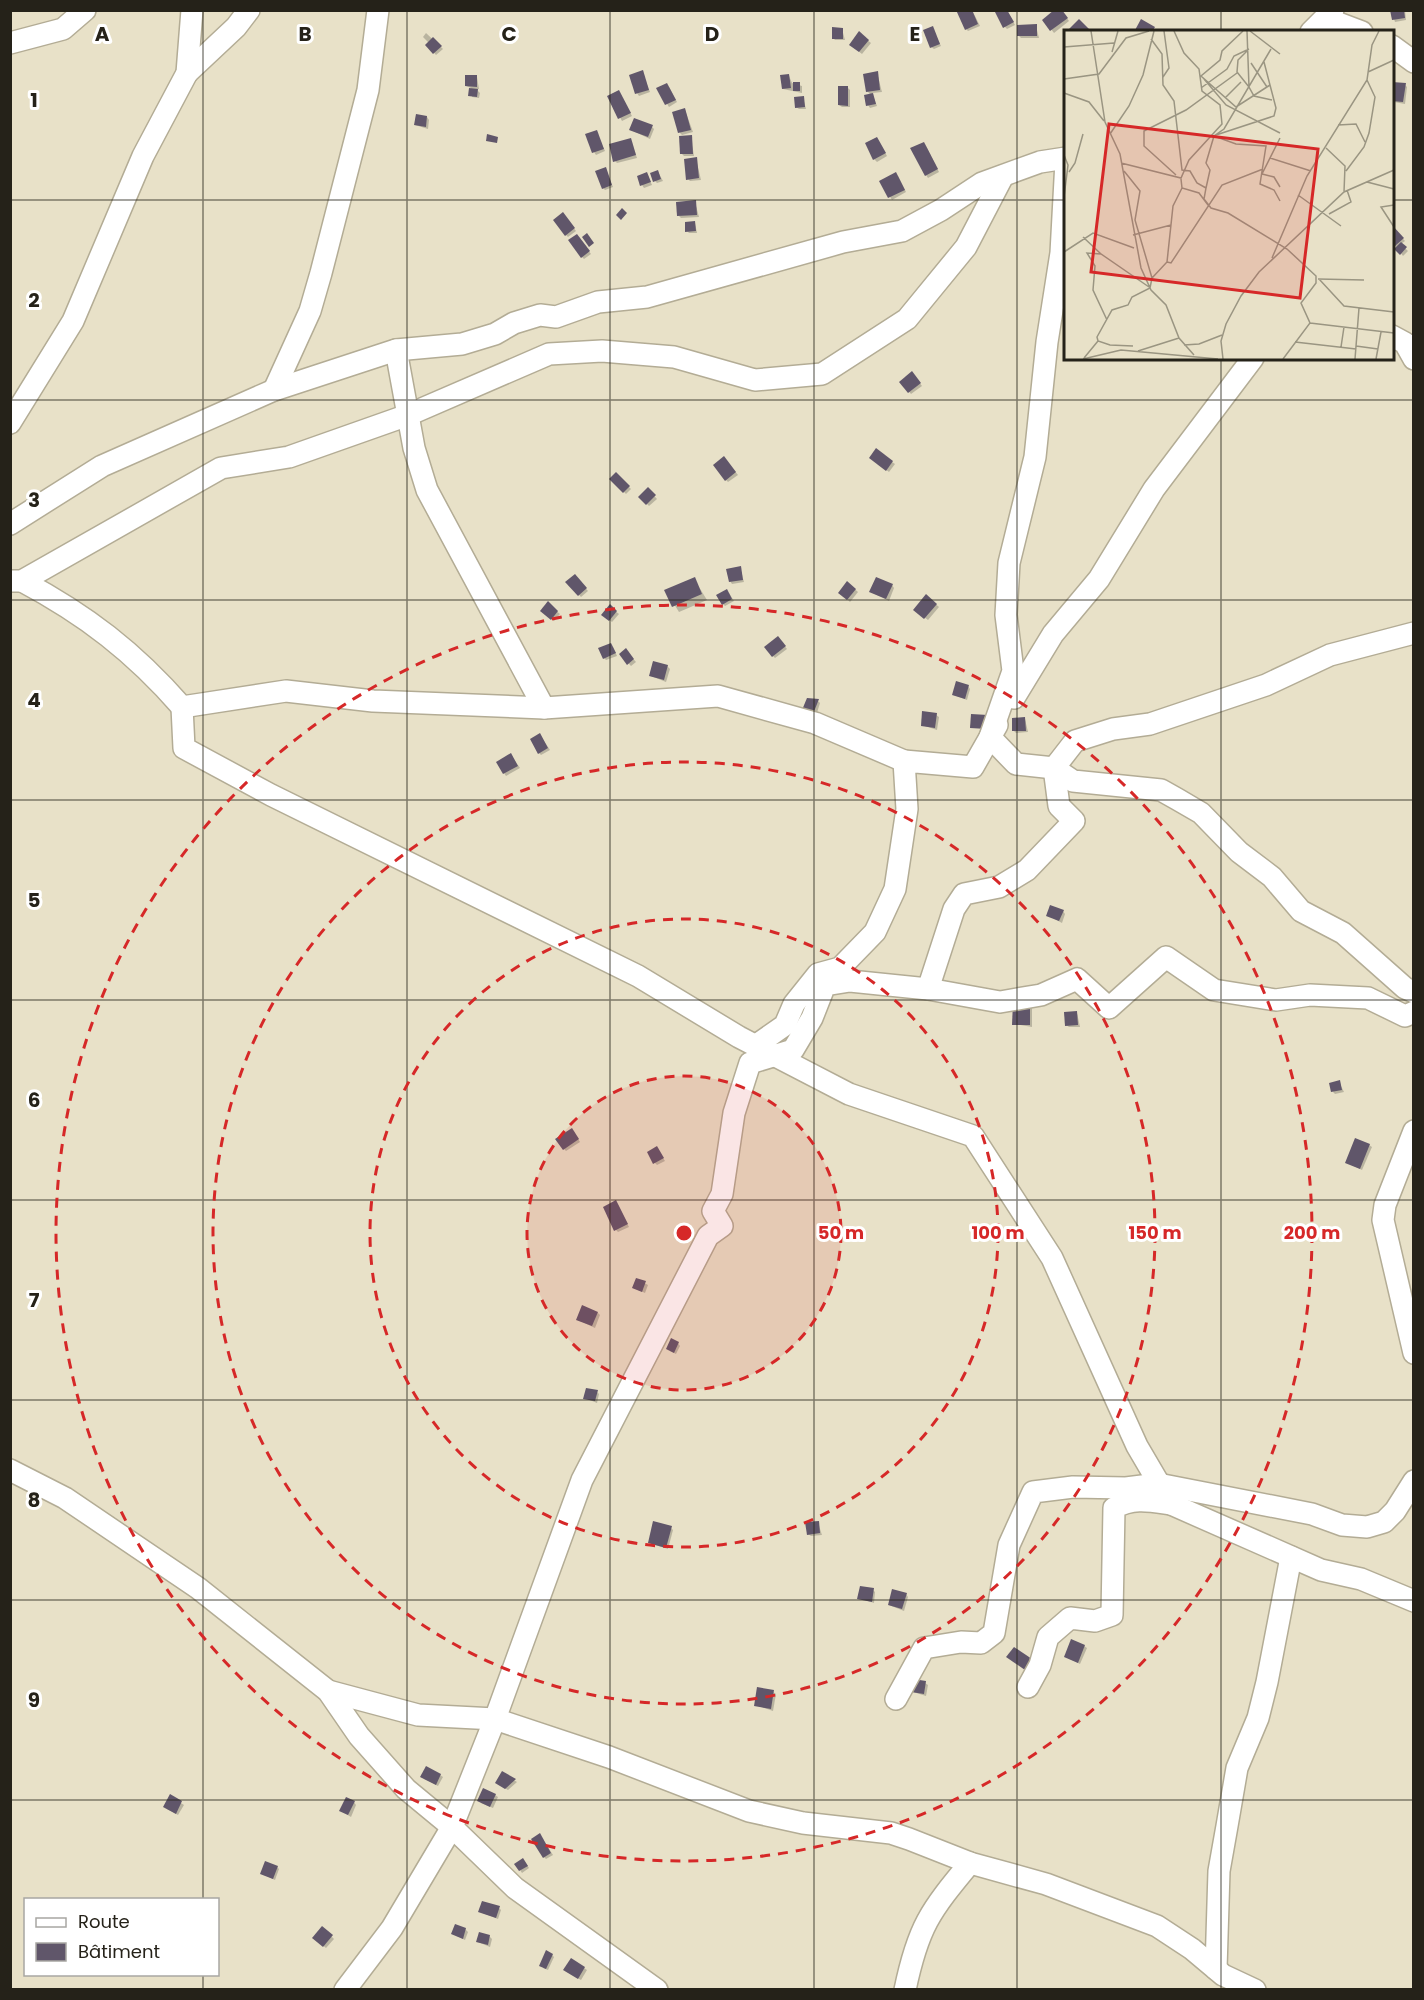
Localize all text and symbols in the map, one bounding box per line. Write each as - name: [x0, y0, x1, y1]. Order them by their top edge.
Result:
- text: A: [95, 20, 110, 48]
- text: B: [298, 20, 312, 48]
- text: C: [501, 20, 517, 48]
- text: D: [705, 20, 719, 48]
- text: E: [910, 20, 920, 48]
- inset map: [1064, 30, 1394, 360]
- text: 1: [30, 86, 38, 114]
- text: 2: [28, 286, 40, 314]
- text: 3: [28, 486, 40, 514]
- text: 4: [27, 686, 41, 714]
- text: 5: [28, 886, 41, 914]
- text: 6: [28, 1086, 40, 1114]
- text: 50 m: [818, 1220, 864, 1245]
- text: 100 m: [971, 1220, 1025, 1245]
- text: 150 m: [1128, 1220, 1182, 1245]
- text: 200 m: [1284, 1220, 1340, 1245]
- centre of rings: [674, 1223, 694, 1243]
- text: 7: [29, 1286, 40, 1314]
- text: 8: [28, 1486, 40, 1514]
- text: 9: [28, 1686, 40, 1714]
- legend: [24, 1898, 219, 1976]
- text: Route: [78, 1909, 130, 1934]
- text: Bâtiment: [78, 1939, 160, 1964]

